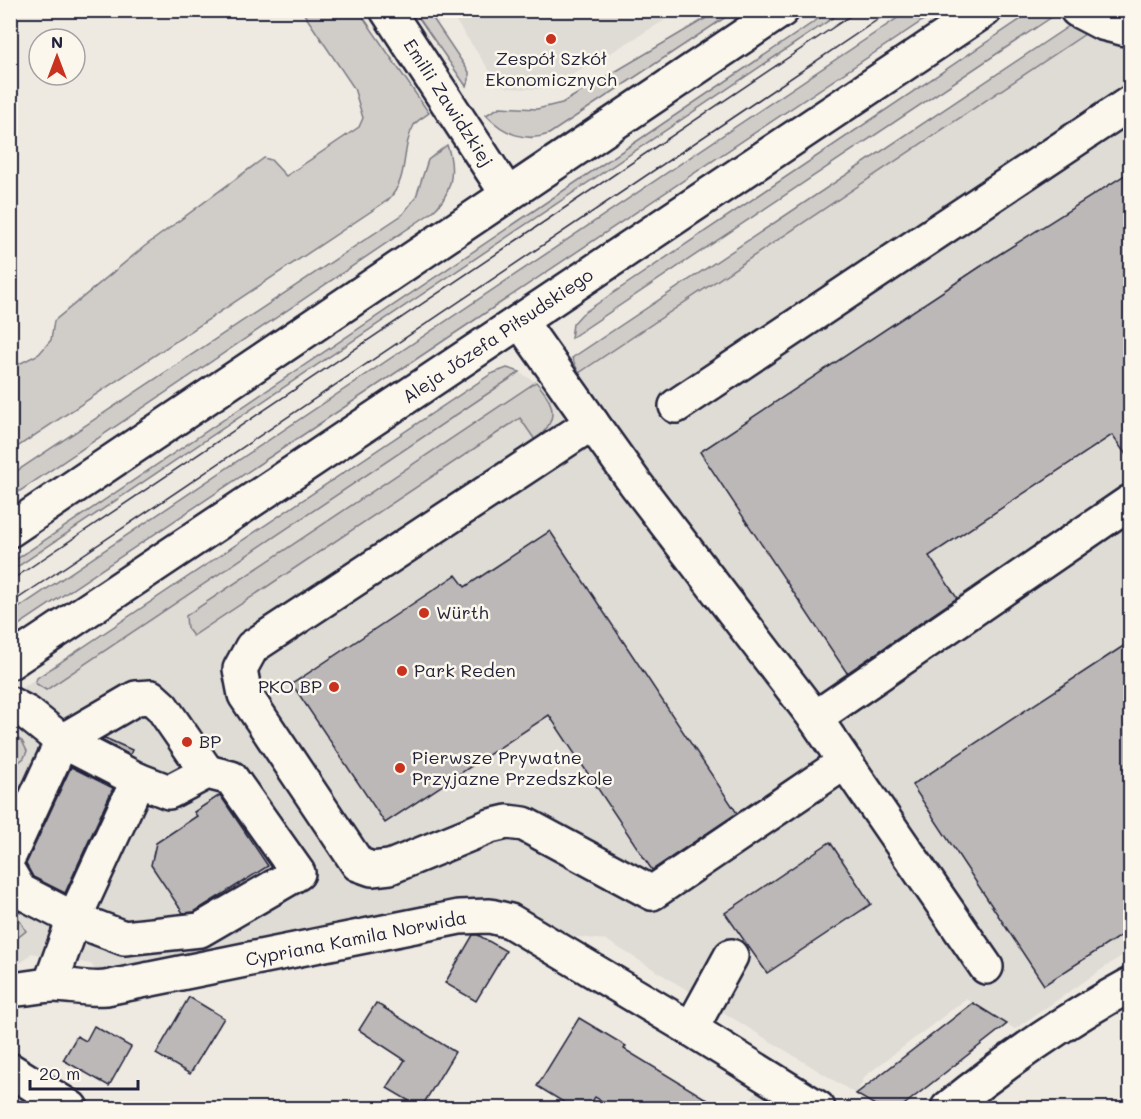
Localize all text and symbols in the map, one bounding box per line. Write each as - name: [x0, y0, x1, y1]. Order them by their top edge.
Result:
- north arrow: [27, 27, 87, 87]
- text: N: [51, 31, 63, 52]
- marker: Zespół Szkół Ekonomicznych: [544, 32, 558, 46]
- street label: Emilii Zawidzkiej: [398, 34, 499, 171]
- place label: Zespół Szkół Ekonomicznych: [485, 46, 617, 91]
- street label: Aleja Józefa Piłsudskiego: [397, 262, 598, 408]
- place label: Würth: [436, 600, 489, 624]
- marker: Würth: [417, 606, 431, 620]
- place label: Park Reden: [414, 658, 516, 682]
- marker: Park Reden: [395, 664, 409, 678]
- place label: PKO BP: [258, 674, 322, 698]
- marker: PKO BP: [327, 680, 341, 694]
- place label: BP: [199, 729, 221, 753]
- marker: BP: [180, 735, 194, 749]
- place label: Pierwsze Prywatne Przyjazne Przedszkole: [412, 745, 613, 790]
- marker: Pierwsze Prywatne Przyjazne Przedszkole: [393, 761, 407, 775]
- street label: Cypriana Kamila Norwida: [243, 905, 468, 971]
- scale bar: [30, 1053, 138, 1091]
- text: 20 m: [39, 1061, 80, 1085]

